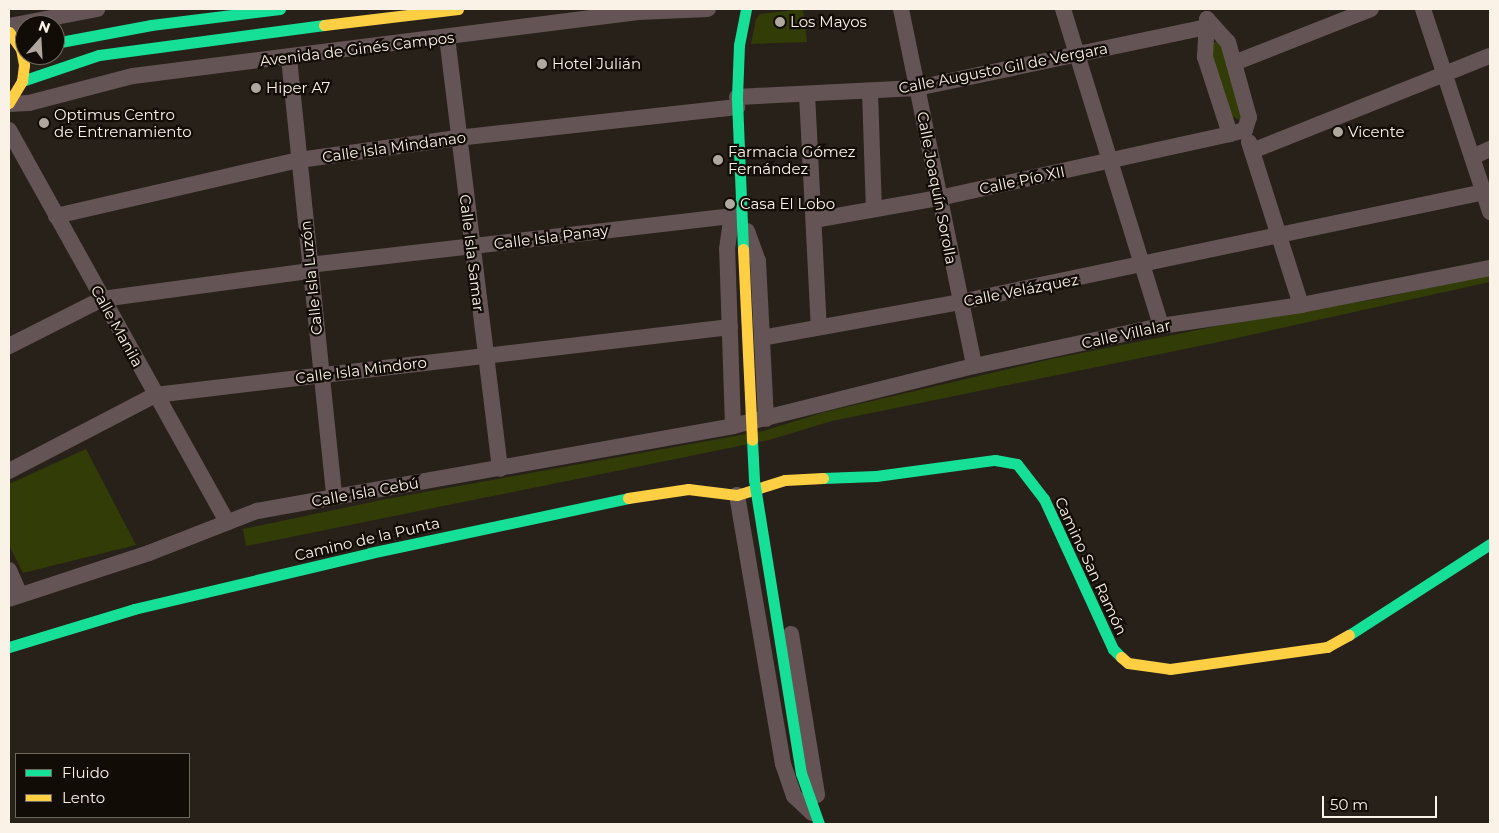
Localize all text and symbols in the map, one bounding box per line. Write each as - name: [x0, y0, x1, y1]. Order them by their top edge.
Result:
- place label: Los Mayos: [790, 13, 867, 31]
- north arrow: [15, 15, 65, 65]
- text: N: [36, 16, 53, 37]
- marker: Los Mayos: [774, 16, 786, 28]
- street label: Avenida de Ginés Campos: [259, 28, 455, 70]
- street label: Calle Augusto Gil de Vergara: [897, 39, 1109, 97]
- place label: Hotel Julián: [552, 55, 641, 73]
- marker: Hotel Julián: [536, 58, 548, 70]
- place label: Hiper A7: [266, 79, 330, 97]
- marker: Hiper A7: [250, 82, 262, 94]
- place label: Optimus Centro de Entrenamiento: [54, 105, 192, 140]
- street label: Calle Joaquín Sorolla: [913, 110, 961, 266]
- marker: Optimus Centro de Entrenamiento: [38, 117, 50, 129]
- place label: Vicente: [1348, 123, 1405, 141]
- marker: Vicente: [1332, 126, 1344, 138]
- street label: Calle Isla Mindanao: [321, 128, 467, 166]
- place label: Farmacia Gómez Fernández: [728, 142, 855, 177]
- marker: Farmacia Gómez Fernández: [712, 154, 724, 166]
- street label: Calle Pío XII: [977, 162, 1067, 198]
- street label: Calle Isla Samar: [456, 193, 488, 313]
- place label: Casa El Lobo: [740, 195, 835, 213]
- marker: Casa El Lobo: [724, 198, 736, 210]
- street label: Calle Isla Luzón: [296, 220, 326, 336]
- street label: Calle Isla Panay: [493, 221, 609, 253]
- street label: Calle Velázquez: [962, 270, 1080, 310]
- street label: Calle Manila: [87, 282, 147, 370]
- street label: Calle Villalar: [1080, 316, 1172, 352]
- street label: Calle Isla Mindoro: [294, 353, 428, 387]
- street label: Calle Isla Cebú: [310, 474, 420, 510]
- street label: Camino San Ramón: [1051, 494, 1131, 638]
- street label: Camino de la Punta: [293, 514, 441, 564]
- legend: [15, 753, 190, 818]
- text: Fluido: [62, 763, 109, 782]
- scale bar: [1324, 786, 1439, 818]
- text: Lento: [62, 788, 105, 807]
- text: 50 m: [1330, 795, 1368, 814]

